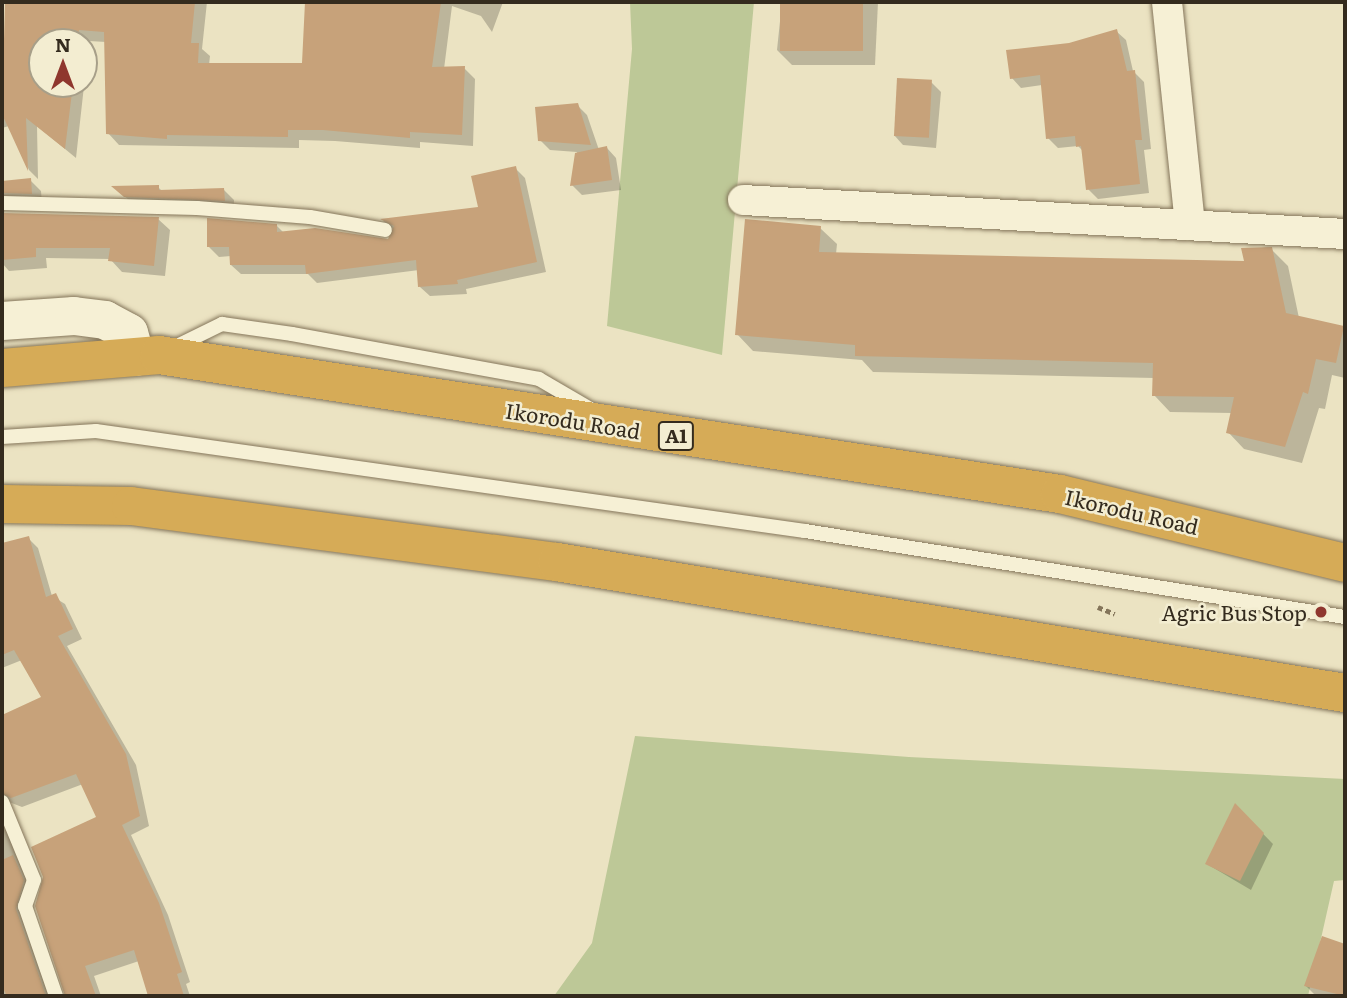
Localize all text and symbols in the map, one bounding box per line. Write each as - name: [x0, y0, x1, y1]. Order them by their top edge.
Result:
- north arrow: [28, 28, 98, 98]
- text: N: [55, 30, 71, 58]
- street label: Ikorodu Road: [504, 397, 642, 443]
- road number: A1: [657, 420, 695, 452]
- street label: Ikorodu Road: [1063, 483, 1201, 539]
- place label: Agric Bus Stop: [1162, 599, 1307, 625]
- marker: Agric Bus Stop: [1313, 604, 1329, 620]

